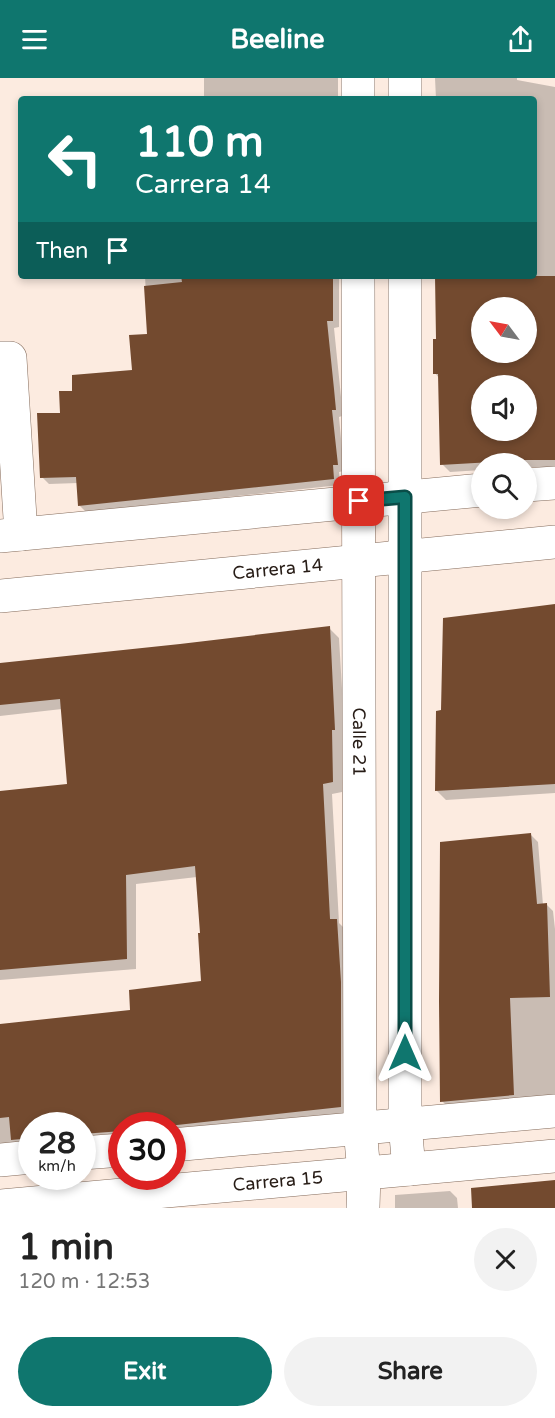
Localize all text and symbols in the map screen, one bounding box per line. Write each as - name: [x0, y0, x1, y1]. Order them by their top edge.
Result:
- icon: menu: [18, 23, 51, 56]
- text: Beeline: [230, 23, 325, 56]
- icon: share: [504, 23, 537, 56]
- text: 110 m: [135, 117, 264, 168]
- icon: left: [36, 120, 114, 198]
- text: Carrera 14: [135, 168, 271, 201]
- icon: arrive: [101, 234, 134, 267]
- text: Then: [36, 238, 89, 264]
- north arrow: [471, 297, 537, 363]
- map controls: [471, 297, 537, 519]
- button: sound: [471, 375, 537, 441]
- button: search: [471, 453, 537, 519]
- pin: [333, 475, 384, 526]
- icon: arrive: [342, 484, 375, 517]
- street label: Carrera 14: [231, 554, 324, 584]
- street label: Calle 21: [348, 707, 370, 777]
- position arrow: [373, 1021, 437, 1085]
- speed limit sign: 30: [108, 1112, 186, 1190]
- text: 28: [38, 1125, 76, 1162]
- text: km/h: [38, 1157, 76, 1175]
- street label: Carrera 15: [232, 1166, 324, 1196]
- text: 1 min: [18, 1226, 114, 1269]
- button: close: [474, 1228, 537, 1291]
- text: 120 m · 12:53: [18, 1270, 150, 1294]
- button: Exit: [18, 1337, 272, 1406]
- button: Share: [284, 1337, 537, 1406]

